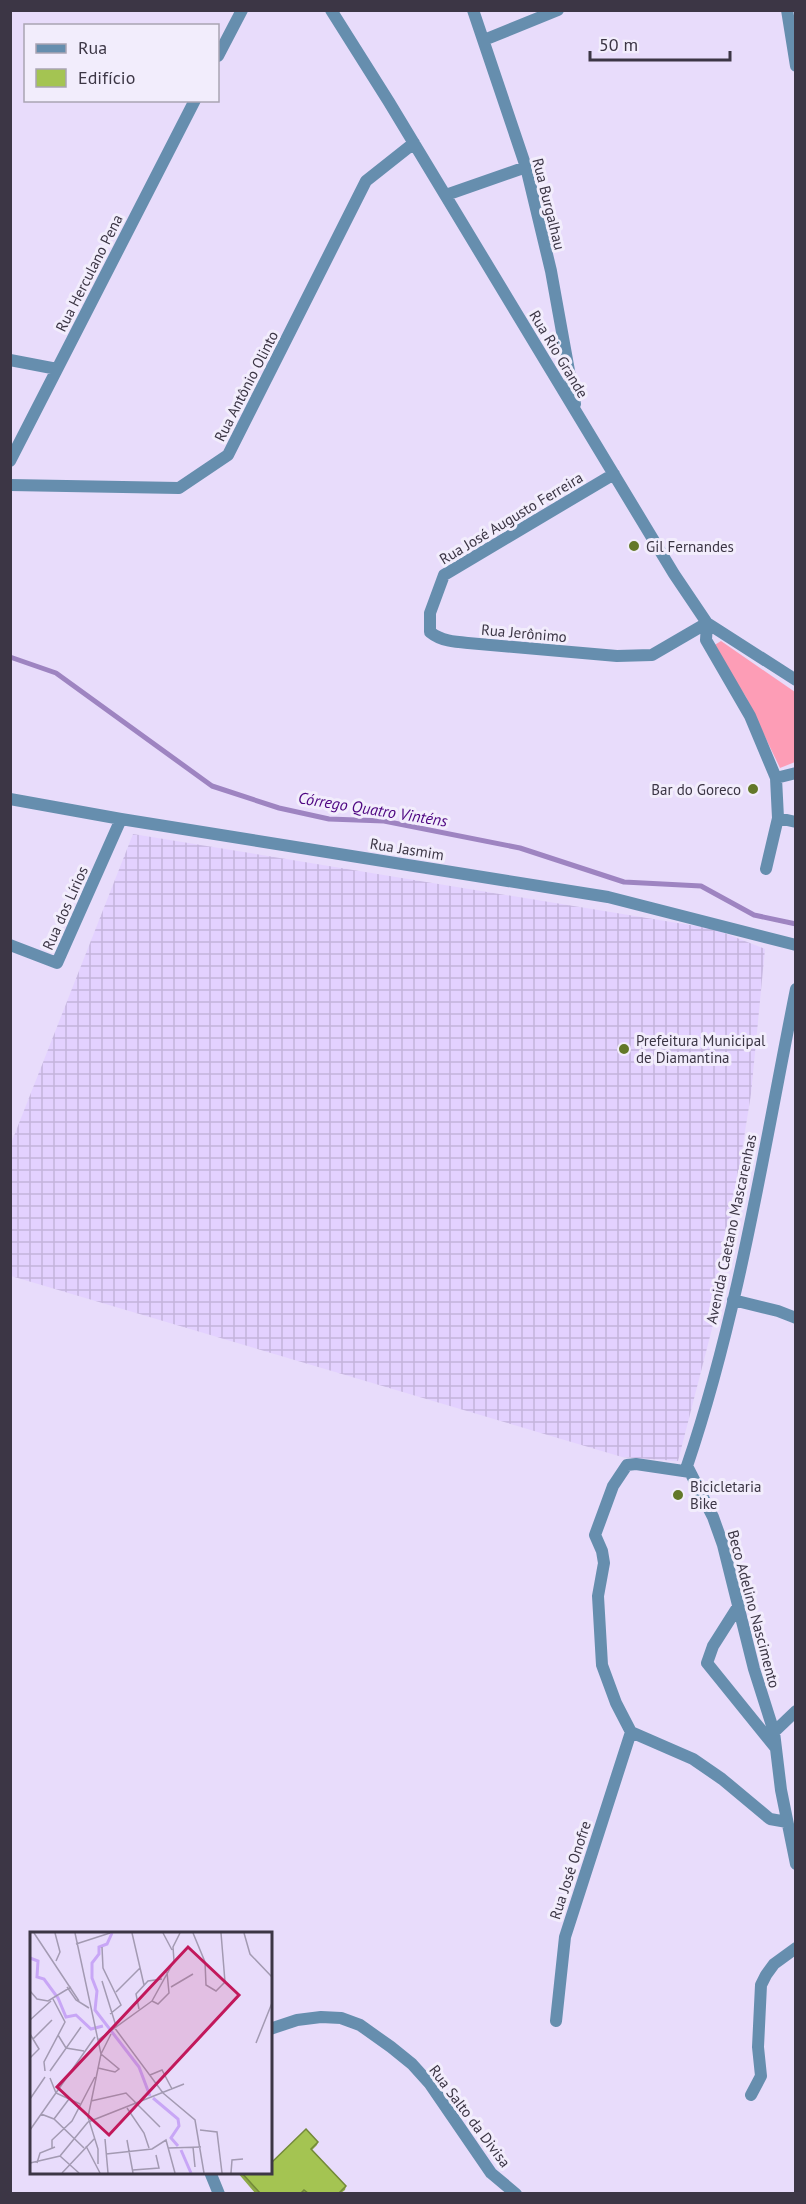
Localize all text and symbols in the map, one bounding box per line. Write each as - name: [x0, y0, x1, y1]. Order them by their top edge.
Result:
- legend: [24, 24, 219, 102]
- scale bar: [590, 24, 730, 62]
- text: 50 m: [599, 33, 638, 56]
- text: Rua: [78, 36, 107, 59]
- text: Edifício: [78, 66, 135, 89]
- street label: Rua Burgalhau: [528, 156, 570, 252]
- street label: Rua Herculano Pena: [51, 211, 127, 335]
- street label: Rua Rio Grande: [525, 307, 593, 401]
- street label: Rua Antônio Olinto: [210, 327, 282, 445]
- street label: Rua José Augusto Ferreira: [436, 468, 586, 568]
- place label: Gil Fernandes: [646, 537, 734, 556]
- marker: Gil Fernandes: [627, 539, 641, 553]
- street label: Rua Jerônimo: [480, 620, 568, 646]
- place label: Bar do Goreco: [651, 780, 741, 799]
- marker: Bar do Goreco: [746, 782, 760, 796]
- water label: Córrego Quatro Vinténs: [297, 787, 450, 831]
- street label: Rua Jasmim: [369, 834, 445, 864]
- street label: Rua dos Lírios: [38, 863, 92, 953]
- place label: Prefeitura Municipal de Diamantina: [636, 1031, 766, 1067]
- marker: Prefeitura Municipal de Diamantina: [617, 1042, 631, 1056]
- street label: Avenida Caetano Mascarenhas: [702, 1132, 760, 1326]
- place label: Bicicletaria Bike: [690, 1477, 761, 1513]
- marker: Bicicletaria Bike: [671, 1488, 685, 1502]
- street label: Beco Adelino Nascimento: [724, 1528, 784, 1690]
- street label: Rua José Onofre: [545, 1818, 595, 1922]
- inset map: [30, 1932, 272, 2174]
- street label: Rua Salto da Divisa: [425, 2061, 515, 2171]

